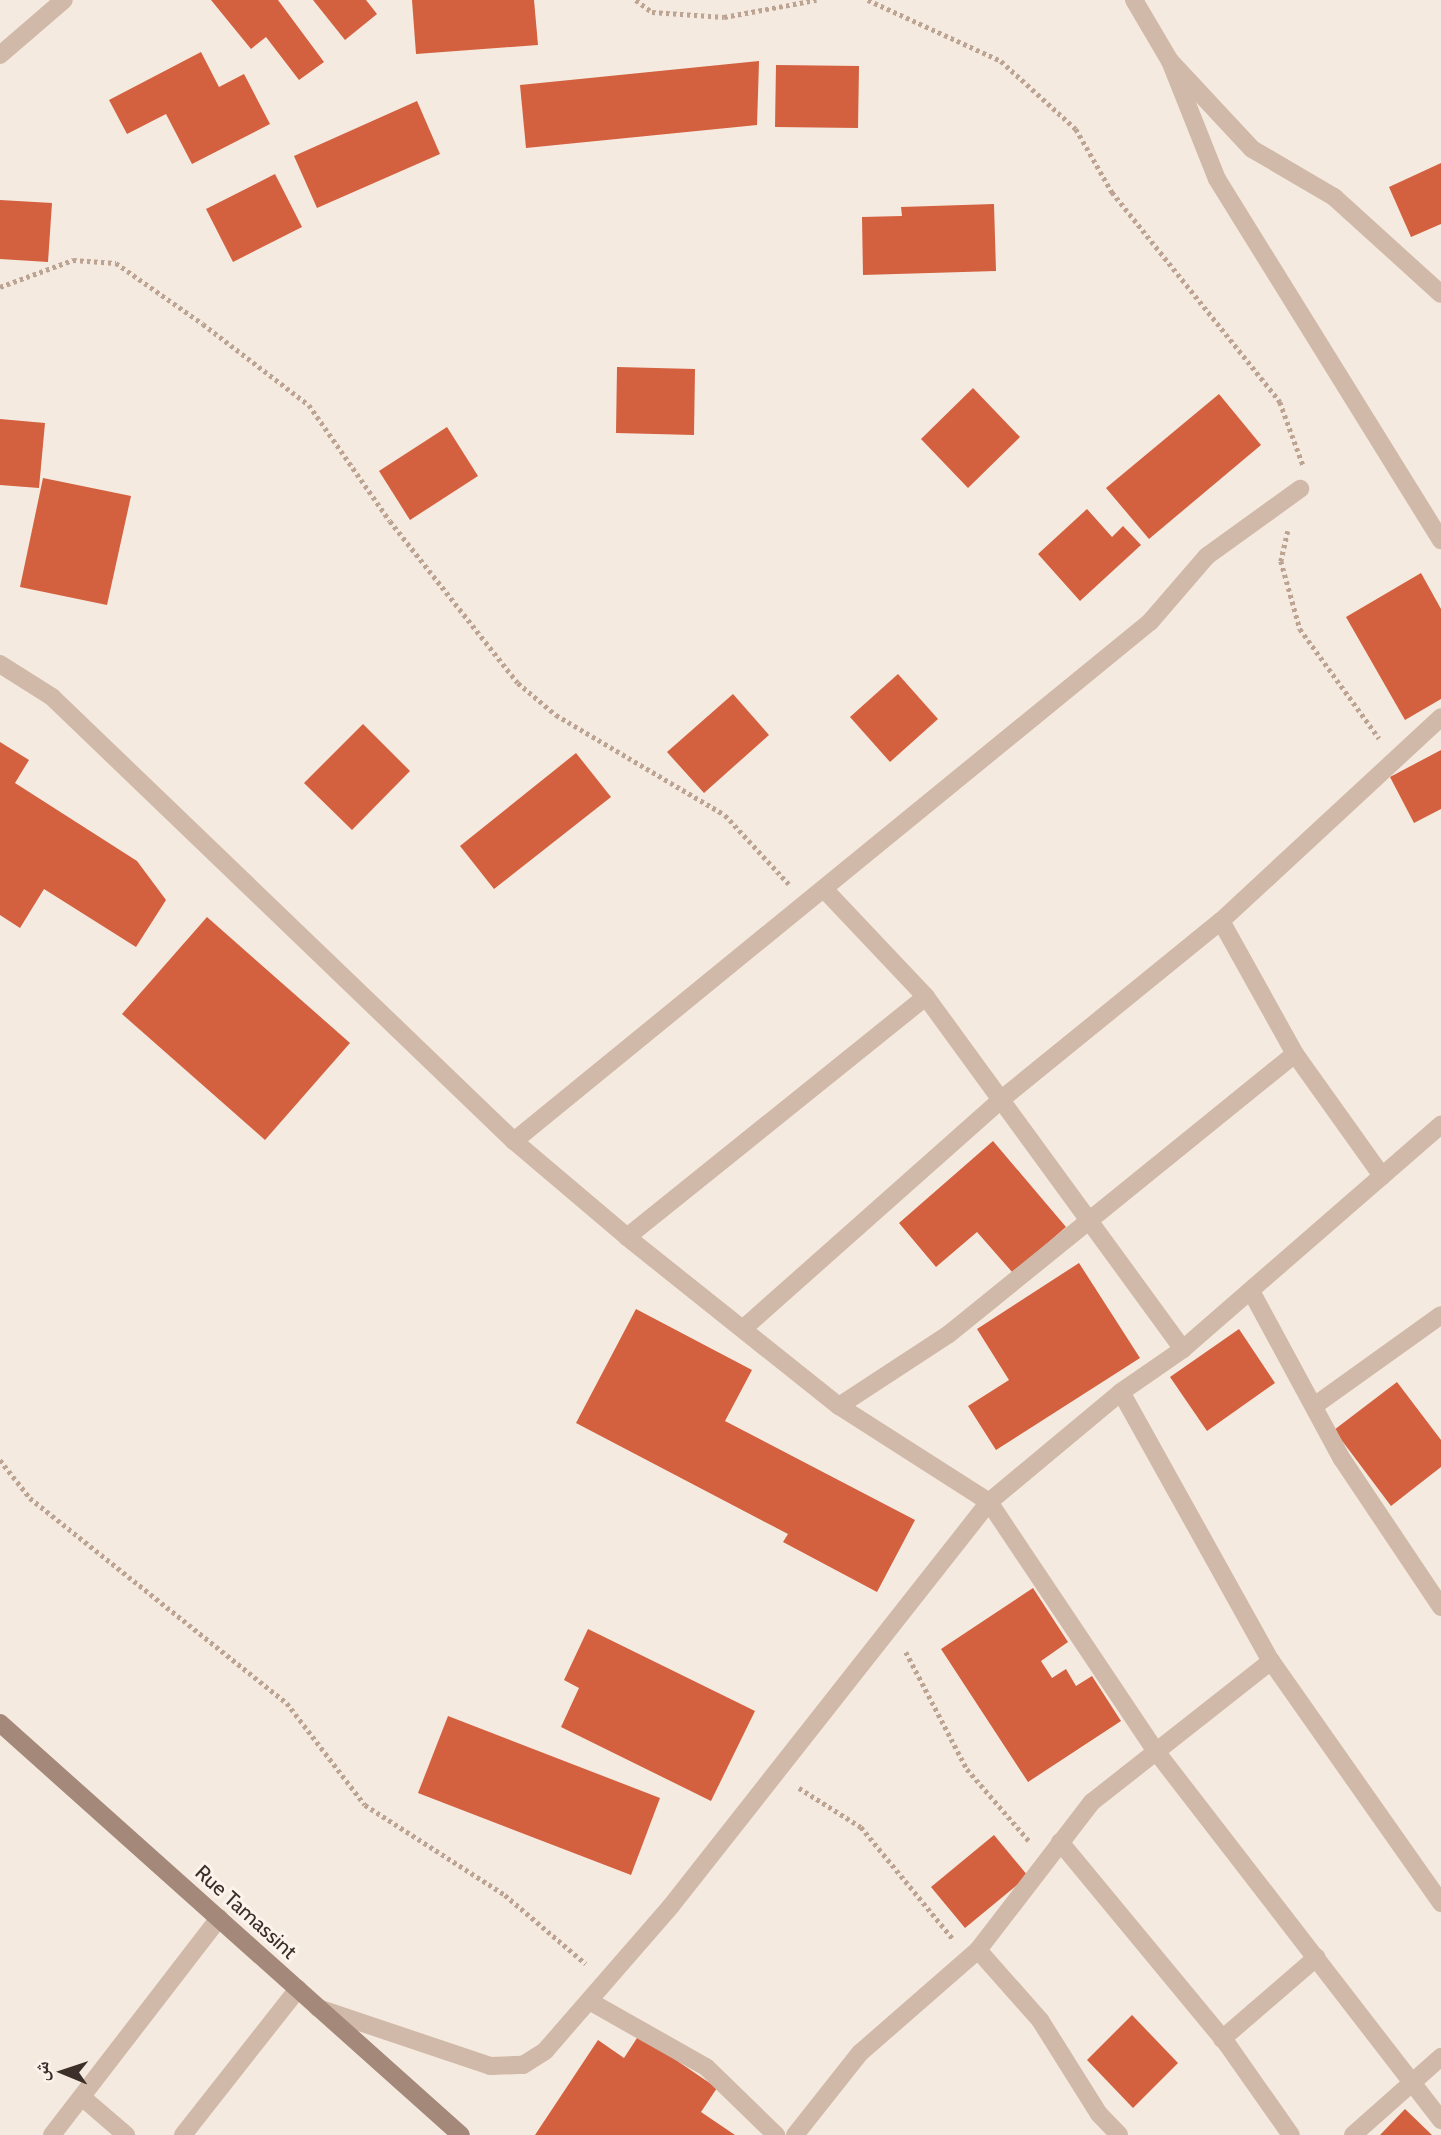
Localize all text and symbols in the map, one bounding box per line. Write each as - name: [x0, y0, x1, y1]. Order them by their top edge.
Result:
- street label: Rue Tamassint: [190, 1860, 302, 1964]
- north arrow: [28, 2037, 98, 2107]
- text: ش: [30, 2061, 53, 2082]

